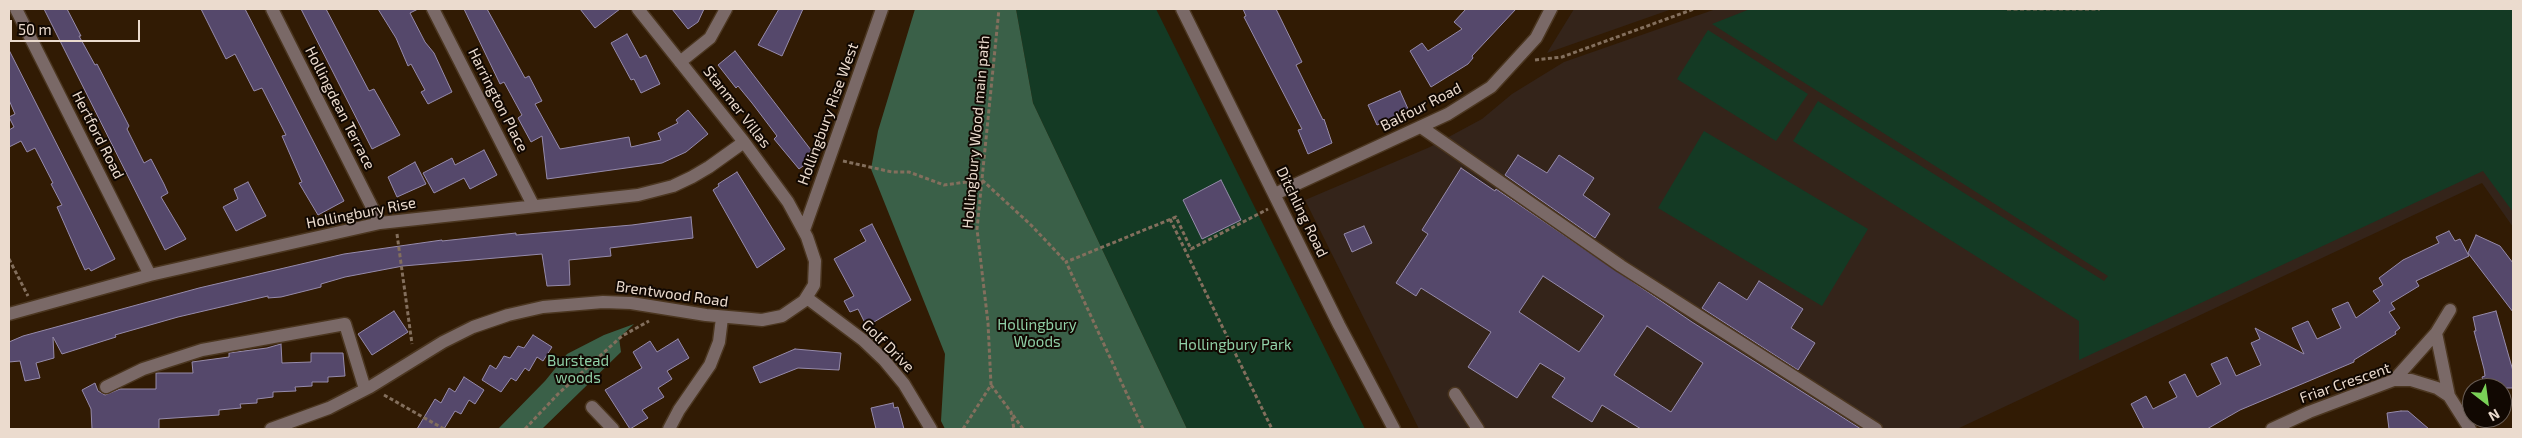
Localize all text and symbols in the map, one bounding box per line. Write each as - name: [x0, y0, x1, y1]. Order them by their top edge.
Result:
- scale bar: [12, 10, 142, 42]
- text: 50 m: [18, 20, 52, 38]
- street label: Hollingbury Wood main path: [959, 35, 993, 229]
- street label: Hollingbury Rise West: [794, 40, 862, 188]
- street label: Hollingdean Terrace: [301, 43, 379, 173]
- street label: Harrington Place: [464, 45, 532, 155]
- street label: Stanmer Villas: [699, 62, 775, 152]
- street label: Balfour Road: [1377, 79, 1465, 135]
- street label: Hertford Road: [68, 88, 128, 182]
- street label: Ditchling Road: [1272, 164, 1332, 260]
- street label: Hollingbury Rise: [305, 194, 417, 232]
- street label: Brentwood Road: [615, 277, 729, 311]
- street label: Golf Drive: [858, 316, 918, 376]
- park label: Hollingbury Woods: [997, 316, 1077, 351]
- park label: Hollingbury Park: [1178, 336, 1292, 354]
- park label: Burstead woods: [547, 352, 609, 387]
- street label: Friar Crescent: [2297, 359, 2393, 407]
- north arrow: [2462, 378, 2512, 428]
- text: N: [2486, 406, 2503, 425]

